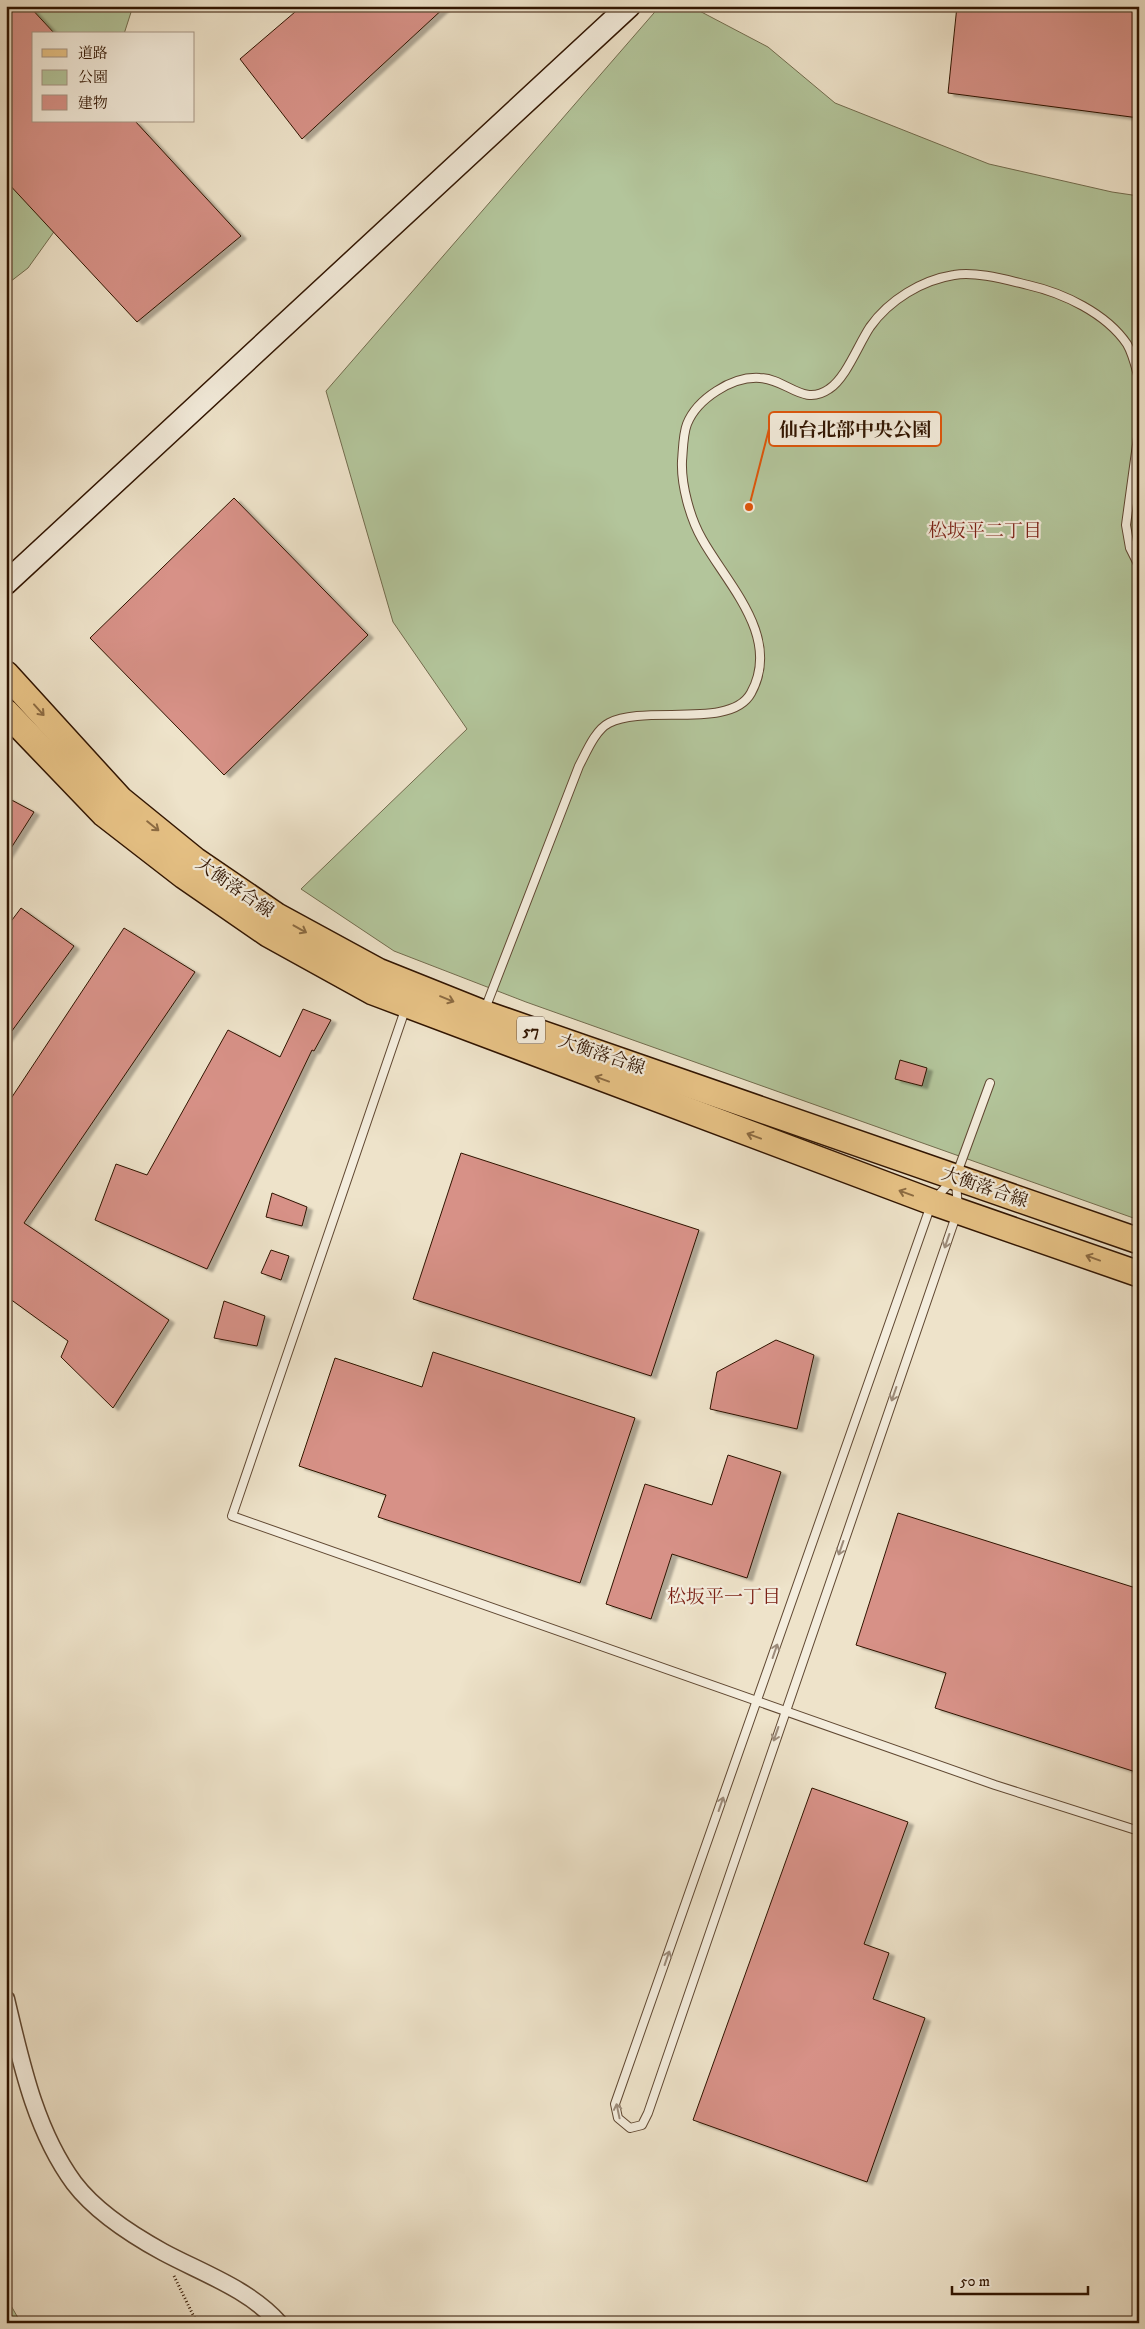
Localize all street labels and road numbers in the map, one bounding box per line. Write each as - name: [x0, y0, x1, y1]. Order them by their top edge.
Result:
- street label: 大衡落合線: [191, 853, 278, 923]
- road number: 57: [517, 1016, 545, 1044]
- street label: 大衡落合線: [556, 1030, 648, 1080]
- street label: 大衡落合線: [939, 1163, 1031, 1213]

